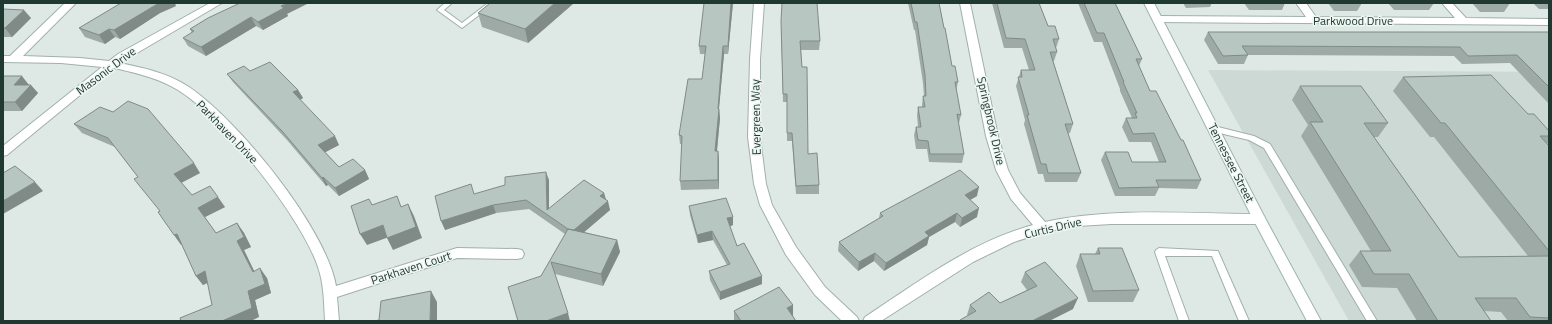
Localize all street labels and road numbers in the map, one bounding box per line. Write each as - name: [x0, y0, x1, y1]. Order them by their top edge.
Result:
- street label: Parkwood Drive: [1313, 11, 1393, 30]
- street label: Masonic Drive: [72, 42, 140, 100]
- street label: Springbrook Drive: [972, 75, 1011, 167]
- street label: Evergreen Way: [745, 79, 766, 155]
- street label: Parkhaven Drive: [192, 95, 263, 168]
- street label: Tennessee Street: [1203, 120, 1260, 207]
- street label: Curtis Drive: [1022, 212, 1083, 243]
- street label: Parkhaven Court: [368, 245, 454, 289]

